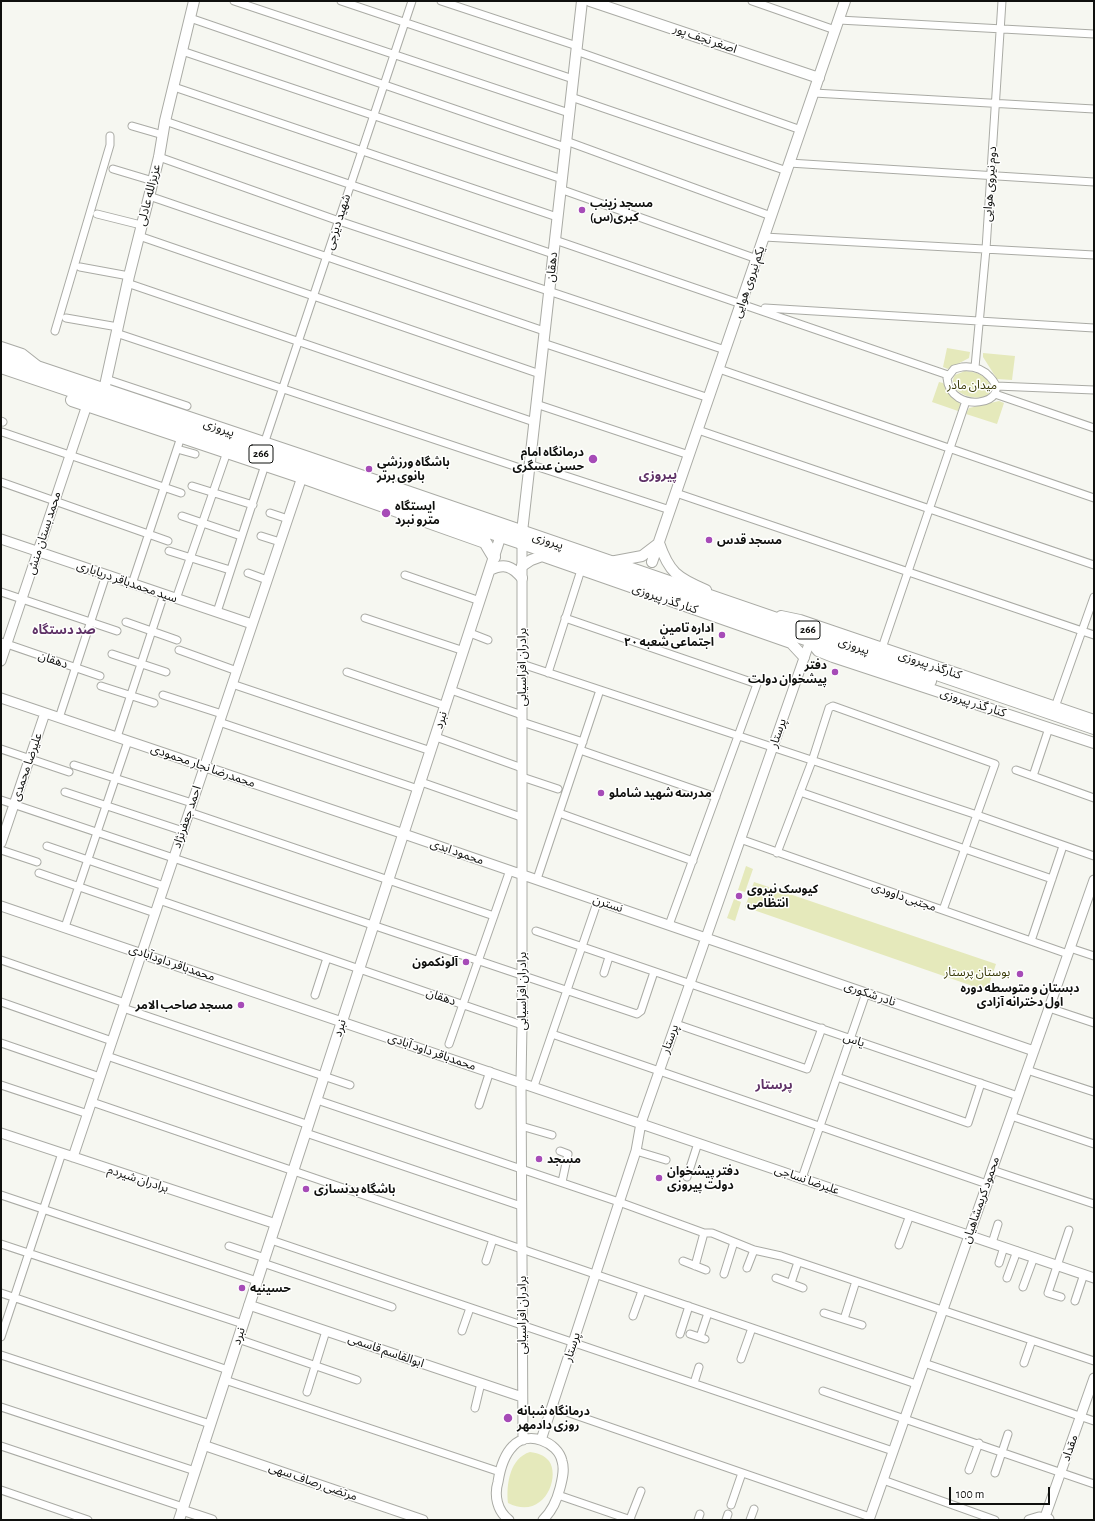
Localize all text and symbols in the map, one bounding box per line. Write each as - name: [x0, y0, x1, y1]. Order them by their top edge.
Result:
- street label: اصغر نجف پور: [671, 21, 739, 57]
- street label: دوم نیروی هوایی: [980, 146, 1000, 222]
- street label: عزیزالله عادلی: [134, 163, 164, 227]
- street label: شهید دیزجی: [322, 192, 354, 252]
- place label: مسجد زینب کبری(س): [590, 196, 653, 224]
- marker: مسجد زینب کبری(س): [577, 205, 587, 215]
- street label: یکم نیروی هوایی: [730, 244, 768, 320]
- street label: دهقان: [543, 251, 561, 283]
- park label: میدان مادر: [947, 378, 997, 392]
- street label: پیروزی: [202, 416, 236, 440]
- road number: 266: [249, 445, 273, 463]
- place label: درمانگاه امام حسن عسگری: [512, 445, 584, 473]
- marker: درمانگاه امام حسن عسگری: [587, 453, 599, 465]
- place label: باشگاه ورزشی بانوی برتر: [377, 455, 450, 483]
- marker: باشگاه ورزشی بانوی برتر: [364, 464, 374, 474]
- district label: پیروزی: [639, 467, 677, 483]
- street label: محمد بستان منش: [24, 490, 64, 576]
- place label: ایستگاه مترو نبرد: [395, 499, 440, 527]
- marker: ایستگاه مترو نبرد: [380, 507, 392, 519]
- street label: پیروزی: [531, 529, 565, 553]
- place label: مسجد قدس: [717, 533, 782, 547]
- marker: مسجد قدس: [704, 535, 714, 545]
- street label: سید محمدباقر دریاباری: [75, 558, 179, 606]
- street label: کنار گذر پیروزی: [630, 581, 700, 617]
- place label: اداره تامین اجتماعی شعبه ۲۰: [624, 621, 714, 649]
- road number: 266: [796, 621, 820, 639]
- district label: صد دستگاه: [32, 622, 96, 638]
- street label: برادران افراسیابی: [515, 628, 529, 706]
- marker: اداره تامین اجتماعی شعبه ۲۰: [717, 630, 727, 640]
- street label: پیروزی: [837, 634, 871, 658]
- street label: کنارگذر پیروزی: [897, 647, 963, 683]
- street label: دهقان: [36, 648, 70, 672]
- place label: دفتر پیشخوان دولت: [748, 658, 827, 686]
- marker: دفتر پیشخوان دولت: [830, 667, 840, 677]
- street label: کنار گذر پیروزی: [938, 686, 1008, 720]
- street label: نبرد: [431, 709, 451, 731]
- street label: پرستار: [766, 717, 790, 749]
- street label: علیرضا محمدی: [9, 731, 45, 803]
- street label: محمدرضا نجار محمودی: [149, 741, 257, 791]
- street label: احمد جعفرنژاد: [170, 784, 204, 850]
- place label: مدرسه شهید شاملو: [609, 786, 712, 800]
- marker: مدرسه شهید شاملو: [596, 788, 606, 798]
- street label: محمود ابدی: [428, 836, 486, 868]
- street label: مجتبی داوودی: [870, 879, 938, 915]
- place label: کیوسک نیروی انتظامی: [747, 882, 818, 910]
- marker: کیوسک نیروی انتظامی: [734, 891, 744, 901]
- street label: نسترن: [591, 892, 625, 916]
- street label: محمدباقر داودآبادی: [127, 942, 217, 984]
- street label: برادران افراسیابی: [515, 952, 529, 1030]
- place label: آلونکمون: [412, 955, 458, 969]
- marker: آلونکمون: [461, 957, 471, 967]
- park label: بوستان پرستار: [944, 965, 1010, 979]
- marker: دبستان و متوسطه دوره اول دخترانه آزادی: [1015, 969, 1025, 979]
- street label: نادر شکوری: [842, 978, 898, 1010]
- place label: دبستان و متوسطه دوره اول دخترانه آزادی: [961, 981, 1079, 1009]
- street label: دهقان: [424, 985, 458, 1009]
- place label: مسجد صاحب الامر: [135, 998, 233, 1012]
- marker: مسجد صاحب الامر: [236, 1000, 246, 1010]
- street label: نبرد: [330, 1017, 350, 1039]
- street label: پرستار: [658, 1023, 682, 1055]
- street label: محمدباقر داود آبادی: [386, 1030, 478, 1074]
- street label: یاس: [841, 1030, 867, 1050]
- district label: پرستار: [755, 1077, 793, 1093]
- place label: مسجد: [547, 1152, 581, 1166]
- marker: مسجد: [534, 1154, 544, 1164]
- street label: محمود کریمشاهیان: [959, 1155, 1003, 1245]
- street label: برادران شیردم: [106, 1162, 170, 1196]
- street label: علیرضا نساجی: [773, 1162, 841, 1198]
- place label: دفتر پیشخوان دولت پیروزی: [667, 1164, 739, 1192]
- marker: دفتر پیشخوان دولت پیروزی: [654, 1173, 664, 1183]
- place label: باشگاه بدنسازی: [314, 1182, 396, 1196]
- marker: باشگاه بدنسازی: [301, 1184, 311, 1194]
- street label: برادران افراسیابی: [515, 1276, 529, 1354]
- place label: حسینیه: [250, 1281, 291, 1295]
- marker: حسینیه: [237, 1283, 247, 1293]
- street label: نبرد: [229, 1325, 249, 1347]
- street label: ابوالقاسم قاسمی: [346, 1331, 426, 1371]
- street label: پرستار: [561, 1331, 583, 1363]
- place label: درمانگاه شبانه روزی دادمهر: [517, 1404, 590, 1432]
- marker: درمانگاه شبانه روزی دادمهر: [502, 1412, 514, 1424]
- street label: مقداد: [1059, 1433, 1081, 1463]
- street label: مرتضی رصاف سهی: [267, 1460, 359, 1504]
- scale bar: [951, 1479, 1052, 1505]
- text: 100 m: [956, 1488, 984, 1500]

